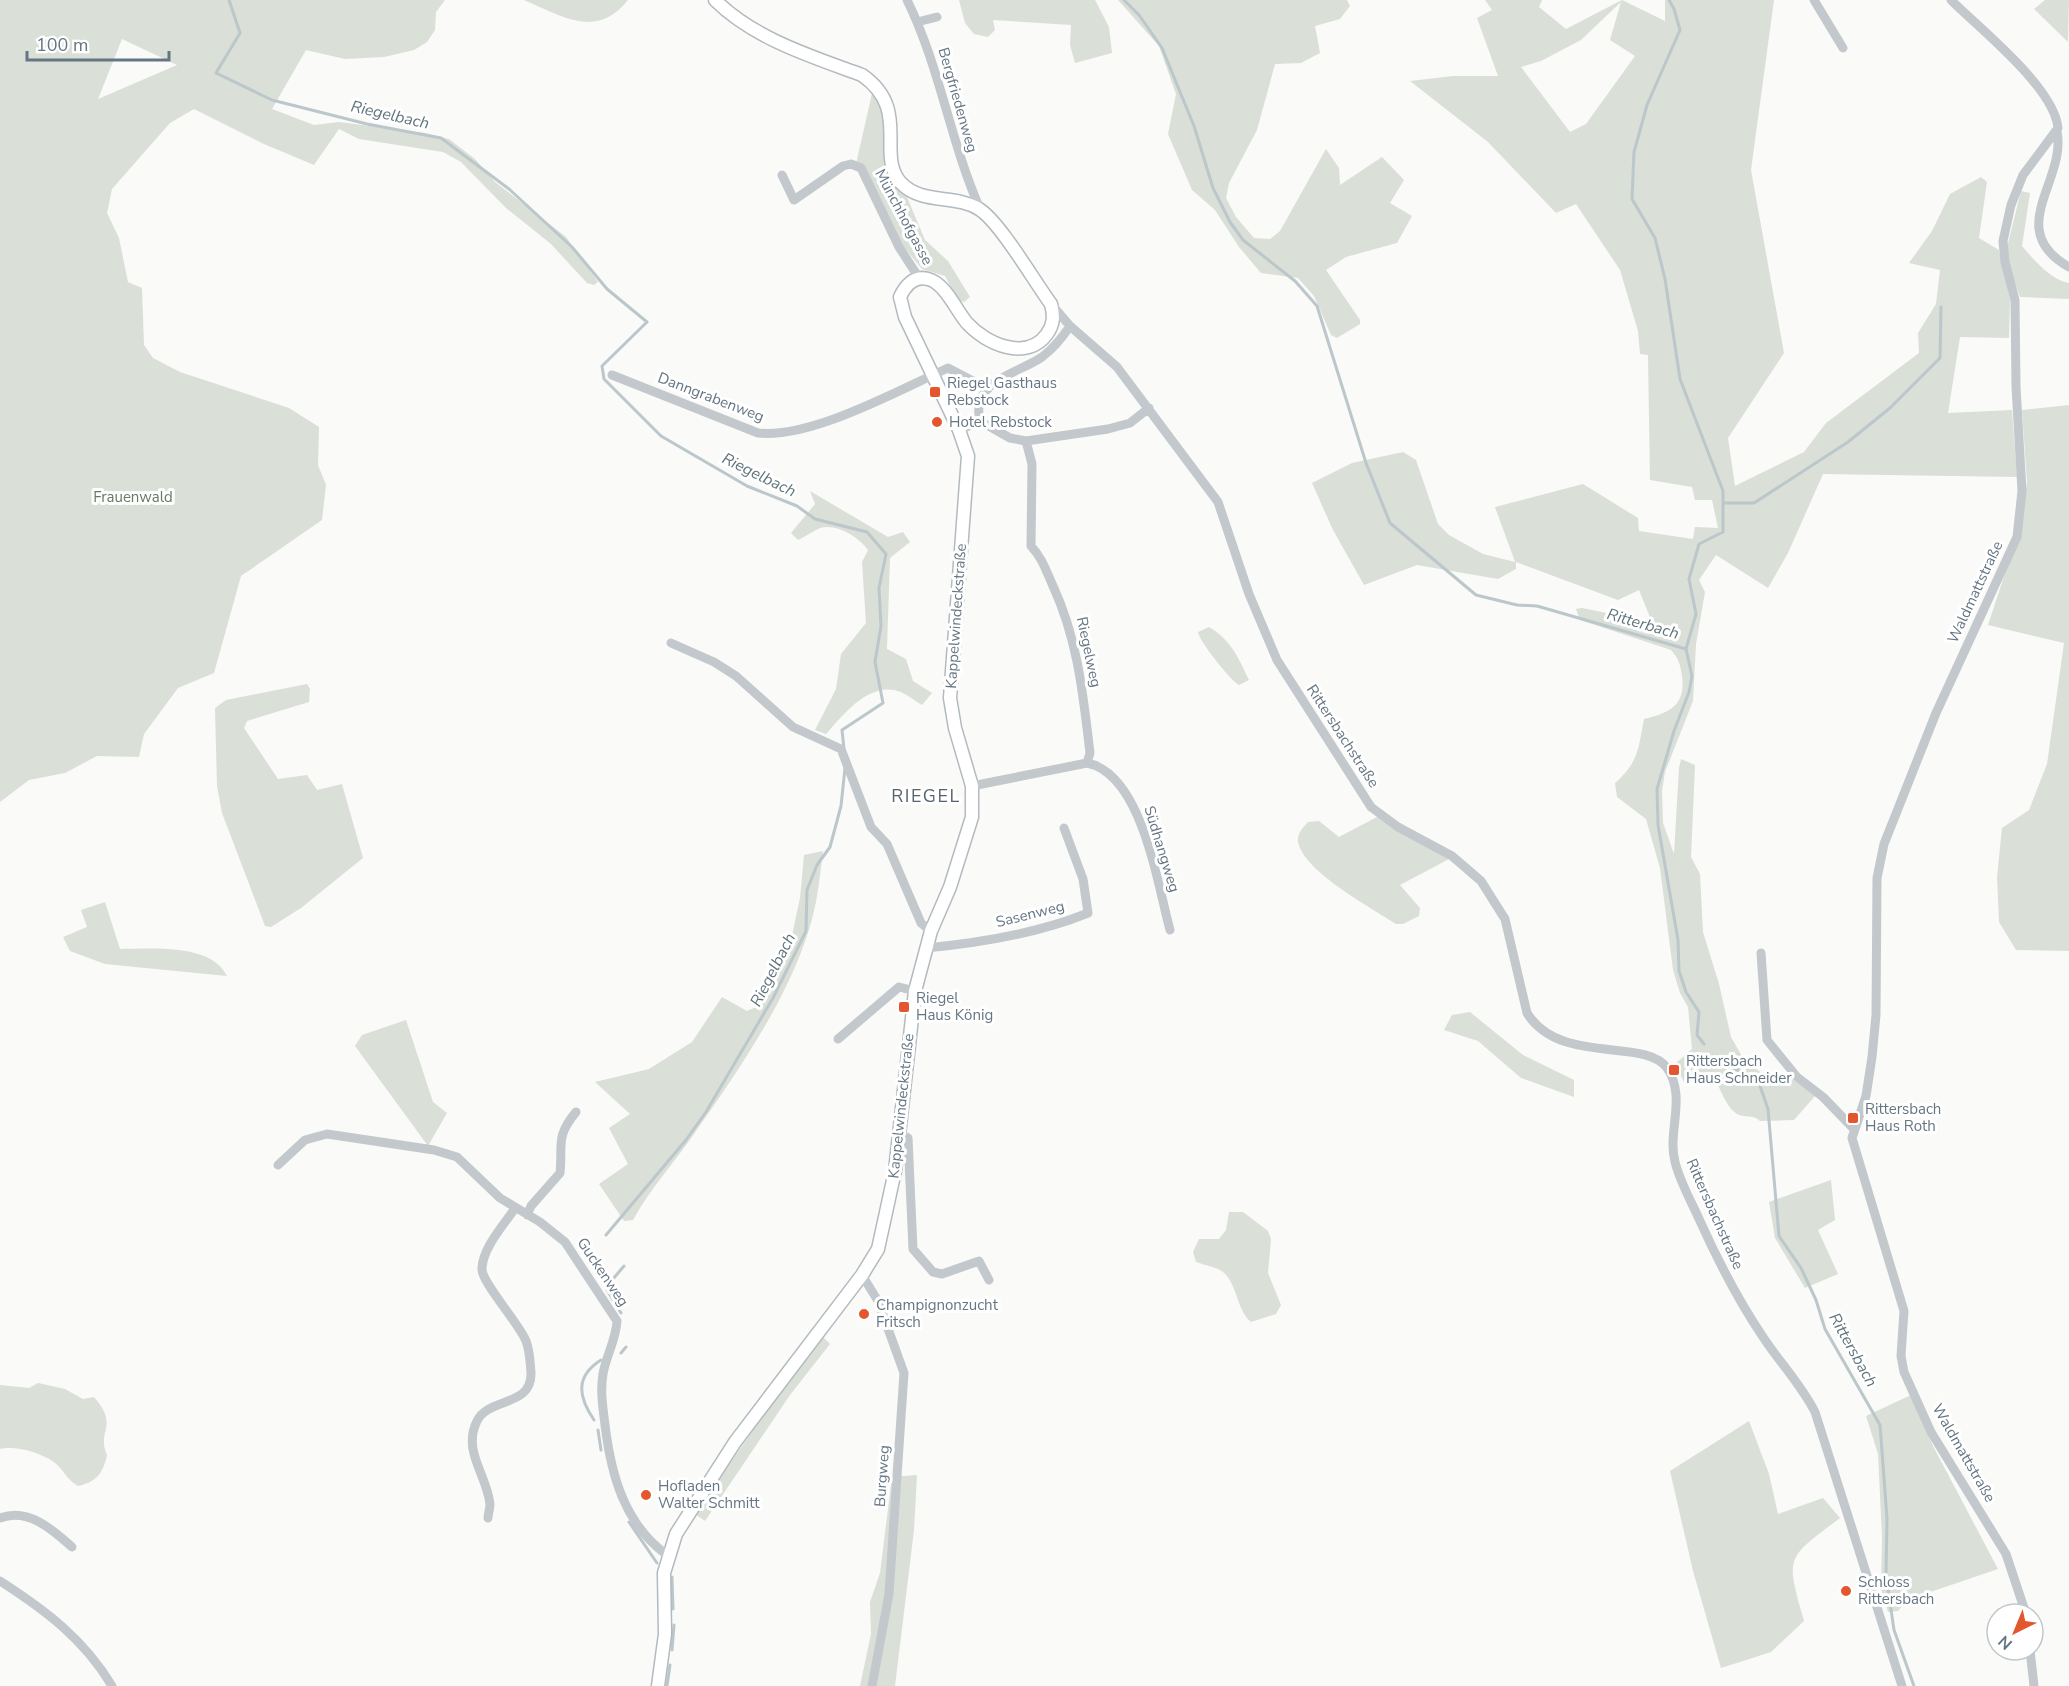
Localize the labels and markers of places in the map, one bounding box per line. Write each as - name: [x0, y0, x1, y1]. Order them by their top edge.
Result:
- place label: Riegel Gasthaus Rebstock: [947, 373, 1057, 410]
- marker: Riegel Gasthaus Rebstock: [928, 385, 942, 399]
- place label: Hotel Rebstock: [949, 412, 1052, 432]
- marker: Hotel Rebstock: [930, 415, 944, 429]
- place label: Riegel Haus König: [916, 988, 993, 1025]
- marker: Riegel Haus König: [897, 1000, 911, 1014]
- place label: Rittersbach Haus Schneider: [1686, 1051, 1792, 1088]
- marker: Rittersbach Haus Schneider: [1667, 1063, 1681, 1077]
- place label: Rittersbach Haus Roth: [1865, 1099, 1941, 1136]
- marker: Rittersbach Haus Roth: [1846, 1111, 1860, 1125]
- place label: Champignonzucht Fritsch: [876, 1295, 999, 1332]
- marker: Champignonzucht Fritsch: [857, 1307, 871, 1321]
- place label: Hofladen Walter Schmitt: [658, 1476, 760, 1513]
- marker: Hofladen Walter Schmitt: [639, 1488, 653, 1502]
- place label: Schloss Rittersbach: [1858, 1572, 1934, 1609]
- marker: Schloss Rittersbach: [1839, 1584, 1853, 1598]

